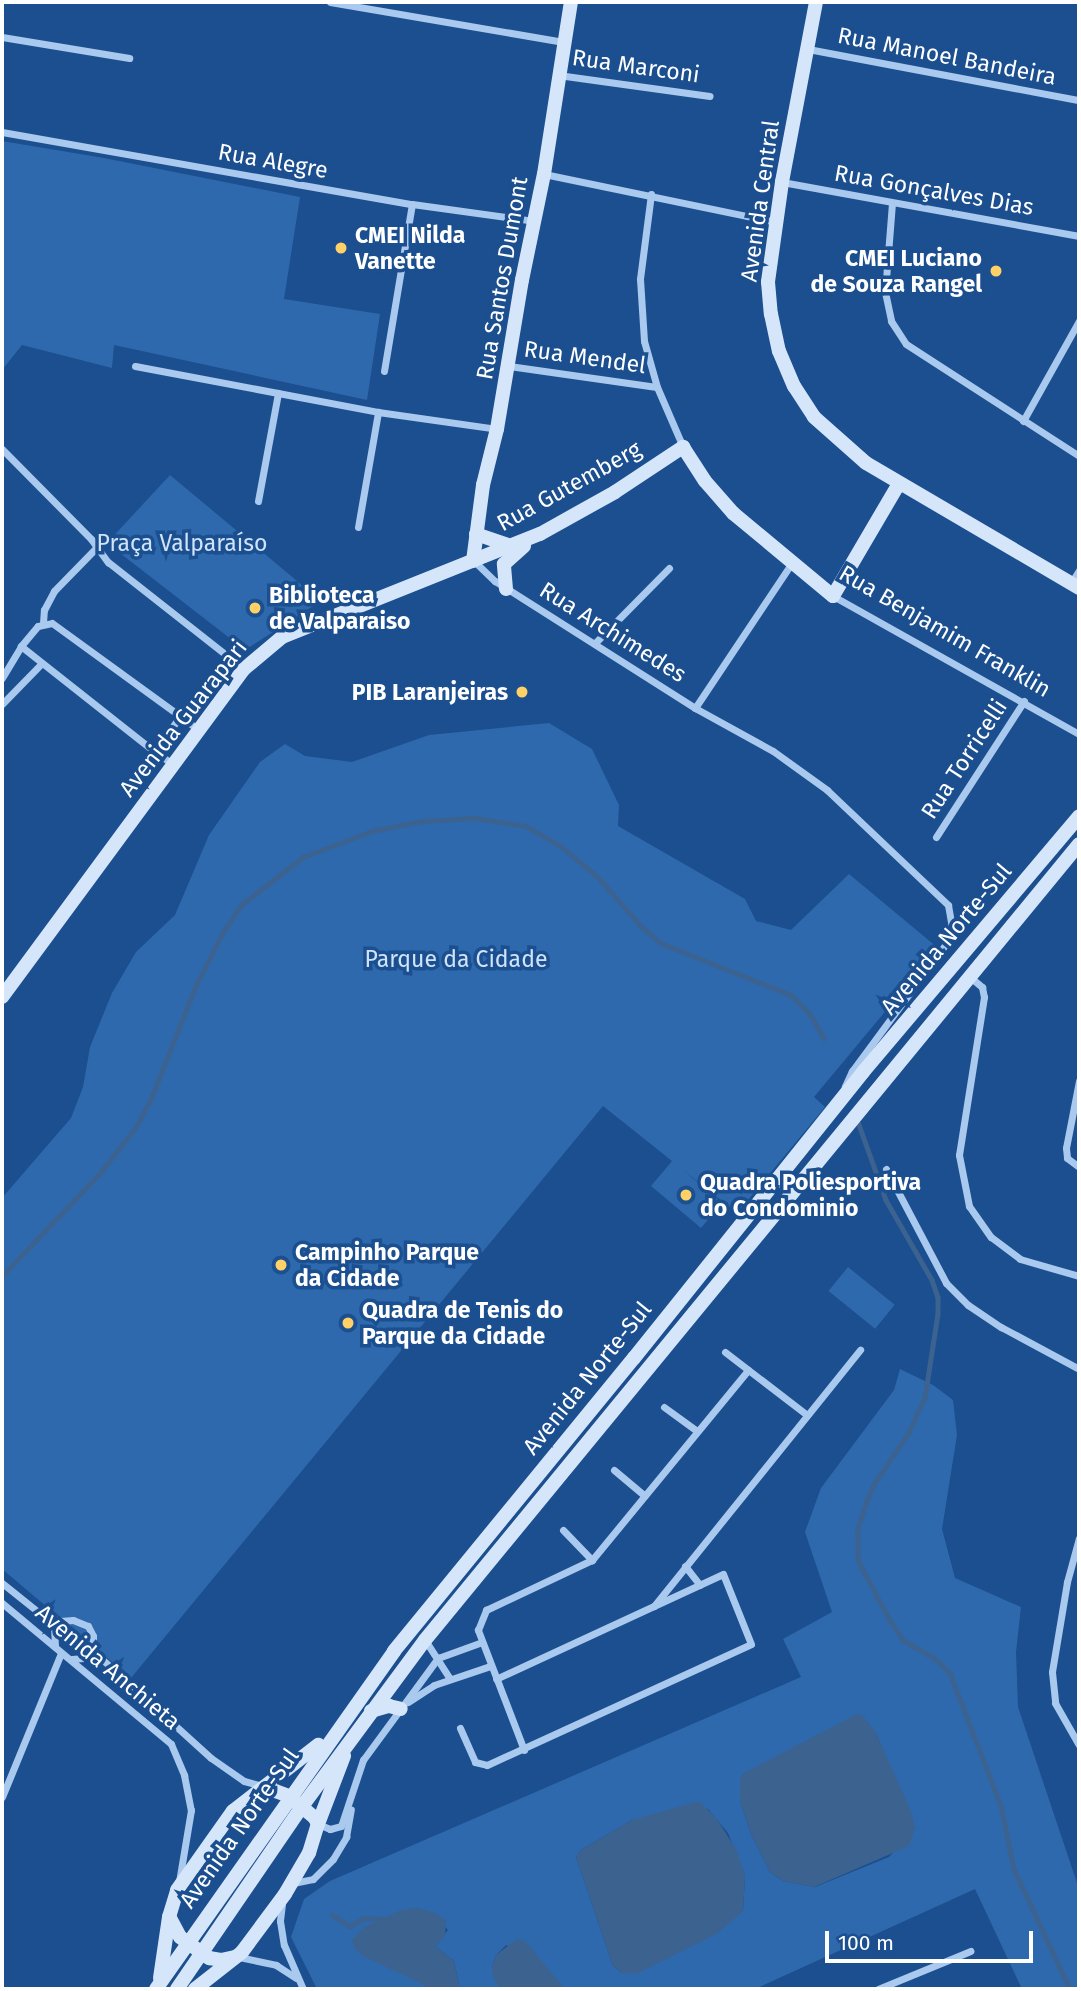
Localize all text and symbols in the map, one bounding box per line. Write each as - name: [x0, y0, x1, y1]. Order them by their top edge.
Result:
- street label: Rua Manoel Bandeira: [835, 21, 1059, 91]
- street label: Rua Marconi: [570, 43, 702, 89]
- street label: Avenida Central: [735, 118, 785, 284]
- street label: Rua Alegre: [216, 138, 330, 184]
- street label: Rua Gonçalves Dias: [832, 159, 1036, 221]
- street label: Rua Santos Dumont: [471, 174, 533, 382]
- place label: CMEI Nilda Vanette: [355, 221, 465, 275]
- marker: CMEI Nilda Vanette: [333, 240, 349, 256]
- place label: CMEI Luciano de Souza Rangel: [811, 244, 982, 298]
- marker: CMEI Luciano de Souza Rangel: [988, 263, 1004, 279]
- street label: Rua Mendel: [522, 335, 648, 379]
- street label: Rua Gutemberg: [492, 435, 646, 537]
- park label: Praça Valparaíso: [97, 529, 267, 557]
- street label: Rua Benjamim Franklin: [834, 559, 1056, 703]
- street label: Rua Archimedes: [535, 576, 691, 688]
- place label: Biblioteca de Valparaiso: [269, 581, 410, 635]
- marker: Biblioteca de Valparaiso: [247, 600, 263, 616]
- street label: Avenida Guarapari: [113, 634, 253, 802]
- place label: PIB Laranjeiras: [352, 678, 508, 706]
- marker: PIB Laranjeiras: [514, 684, 530, 700]
- street label: Rua Torricelli: [915, 694, 1013, 824]
- street label: Avenida Norte-Sul: [875, 858, 1017, 1020]
- park label: Parque da Cidade: [365, 945, 547, 973]
- place label: Quadra Poliesportiva do Condominio: [700, 1168, 921, 1222]
- marker: Quadra Poliesportiva do Condominio: [678, 1187, 694, 1203]
- place label: Campinho Parque da Cidade: [295, 1238, 479, 1292]
- marker: Campinho Parque da Cidade: [273, 1257, 289, 1273]
- place label: Quadra de Tenis do Parque da Cidade: [362, 1296, 563, 1350]
- street label: Avenida Norte-Sul: [517, 1296, 657, 1460]
- marker: Quadra de Tenis do Parque da Cidade: [340, 1315, 356, 1331]
- street label: Avenida Anchieta: [30, 1599, 186, 1735]
- street label: Avenida Norte-Sul: [174, 1743, 304, 1913]
- scale bar: [829, 1918, 1037, 1962]
- text: 100 m: [838, 1930, 894, 1956]

